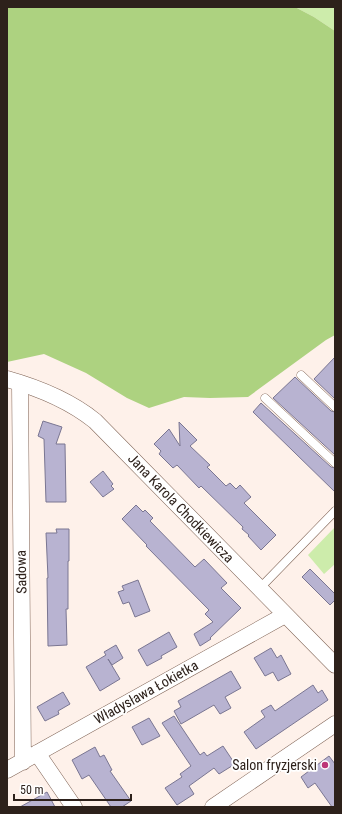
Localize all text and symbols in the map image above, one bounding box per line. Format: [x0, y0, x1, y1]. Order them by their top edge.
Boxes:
street label: Jana Karola Chodkiewicza [125, 450, 237, 566]
street label: Sadowa [13, 550, 29, 594]
street label: Władysława Łokietka [91, 657, 201, 727]
place label: Salon fryzjerski [232, 757, 317, 773]
marker: Salon fryzjerski [320, 760, 330, 770]
scale bar [14, 776, 131, 802]
text: 50 m [20, 783, 44, 797]

